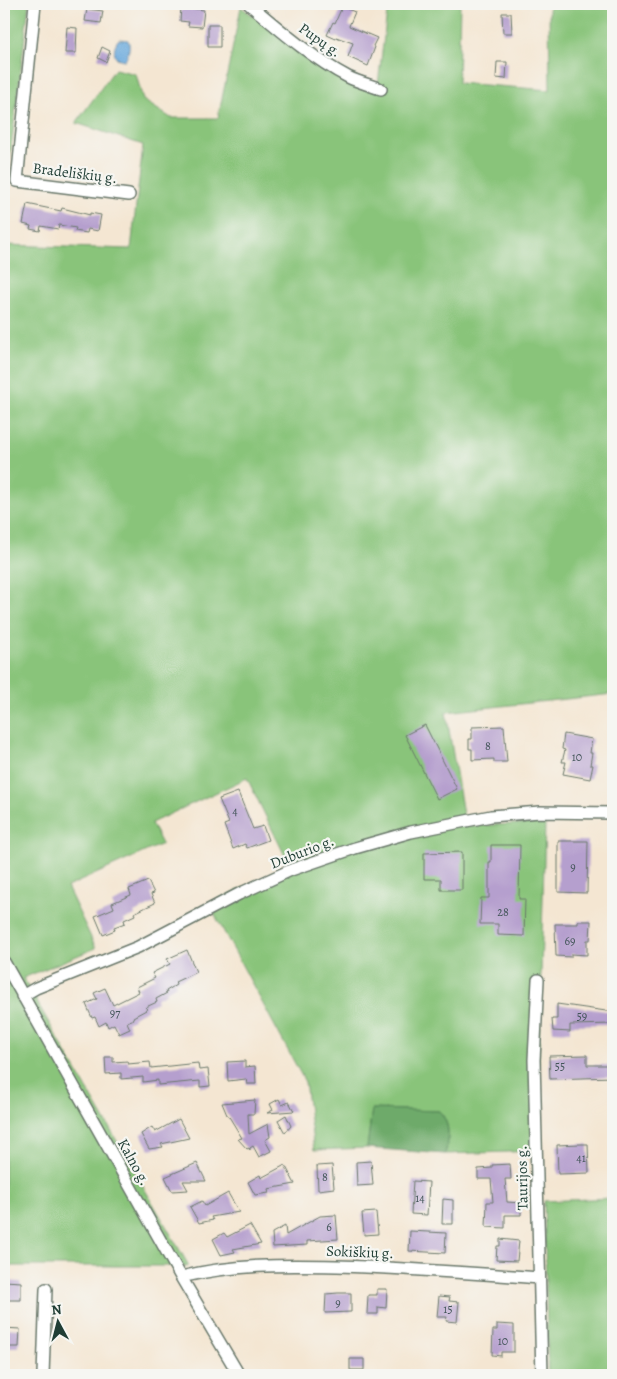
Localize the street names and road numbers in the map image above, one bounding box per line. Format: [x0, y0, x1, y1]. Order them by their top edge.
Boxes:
street label: Pupų g. [295, 18, 345, 62]
street label: Bradeliškių g. [32, 158, 118, 188]
street label: Duburio g. [267, 831, 337, 873]
street label: Kalno g. [113, 1135, 155, 1189]
street label: Taurijos g. [511, 1145, 533, 1211]
street label: Sokiškių g. [326, 1241, 394, 1263]

